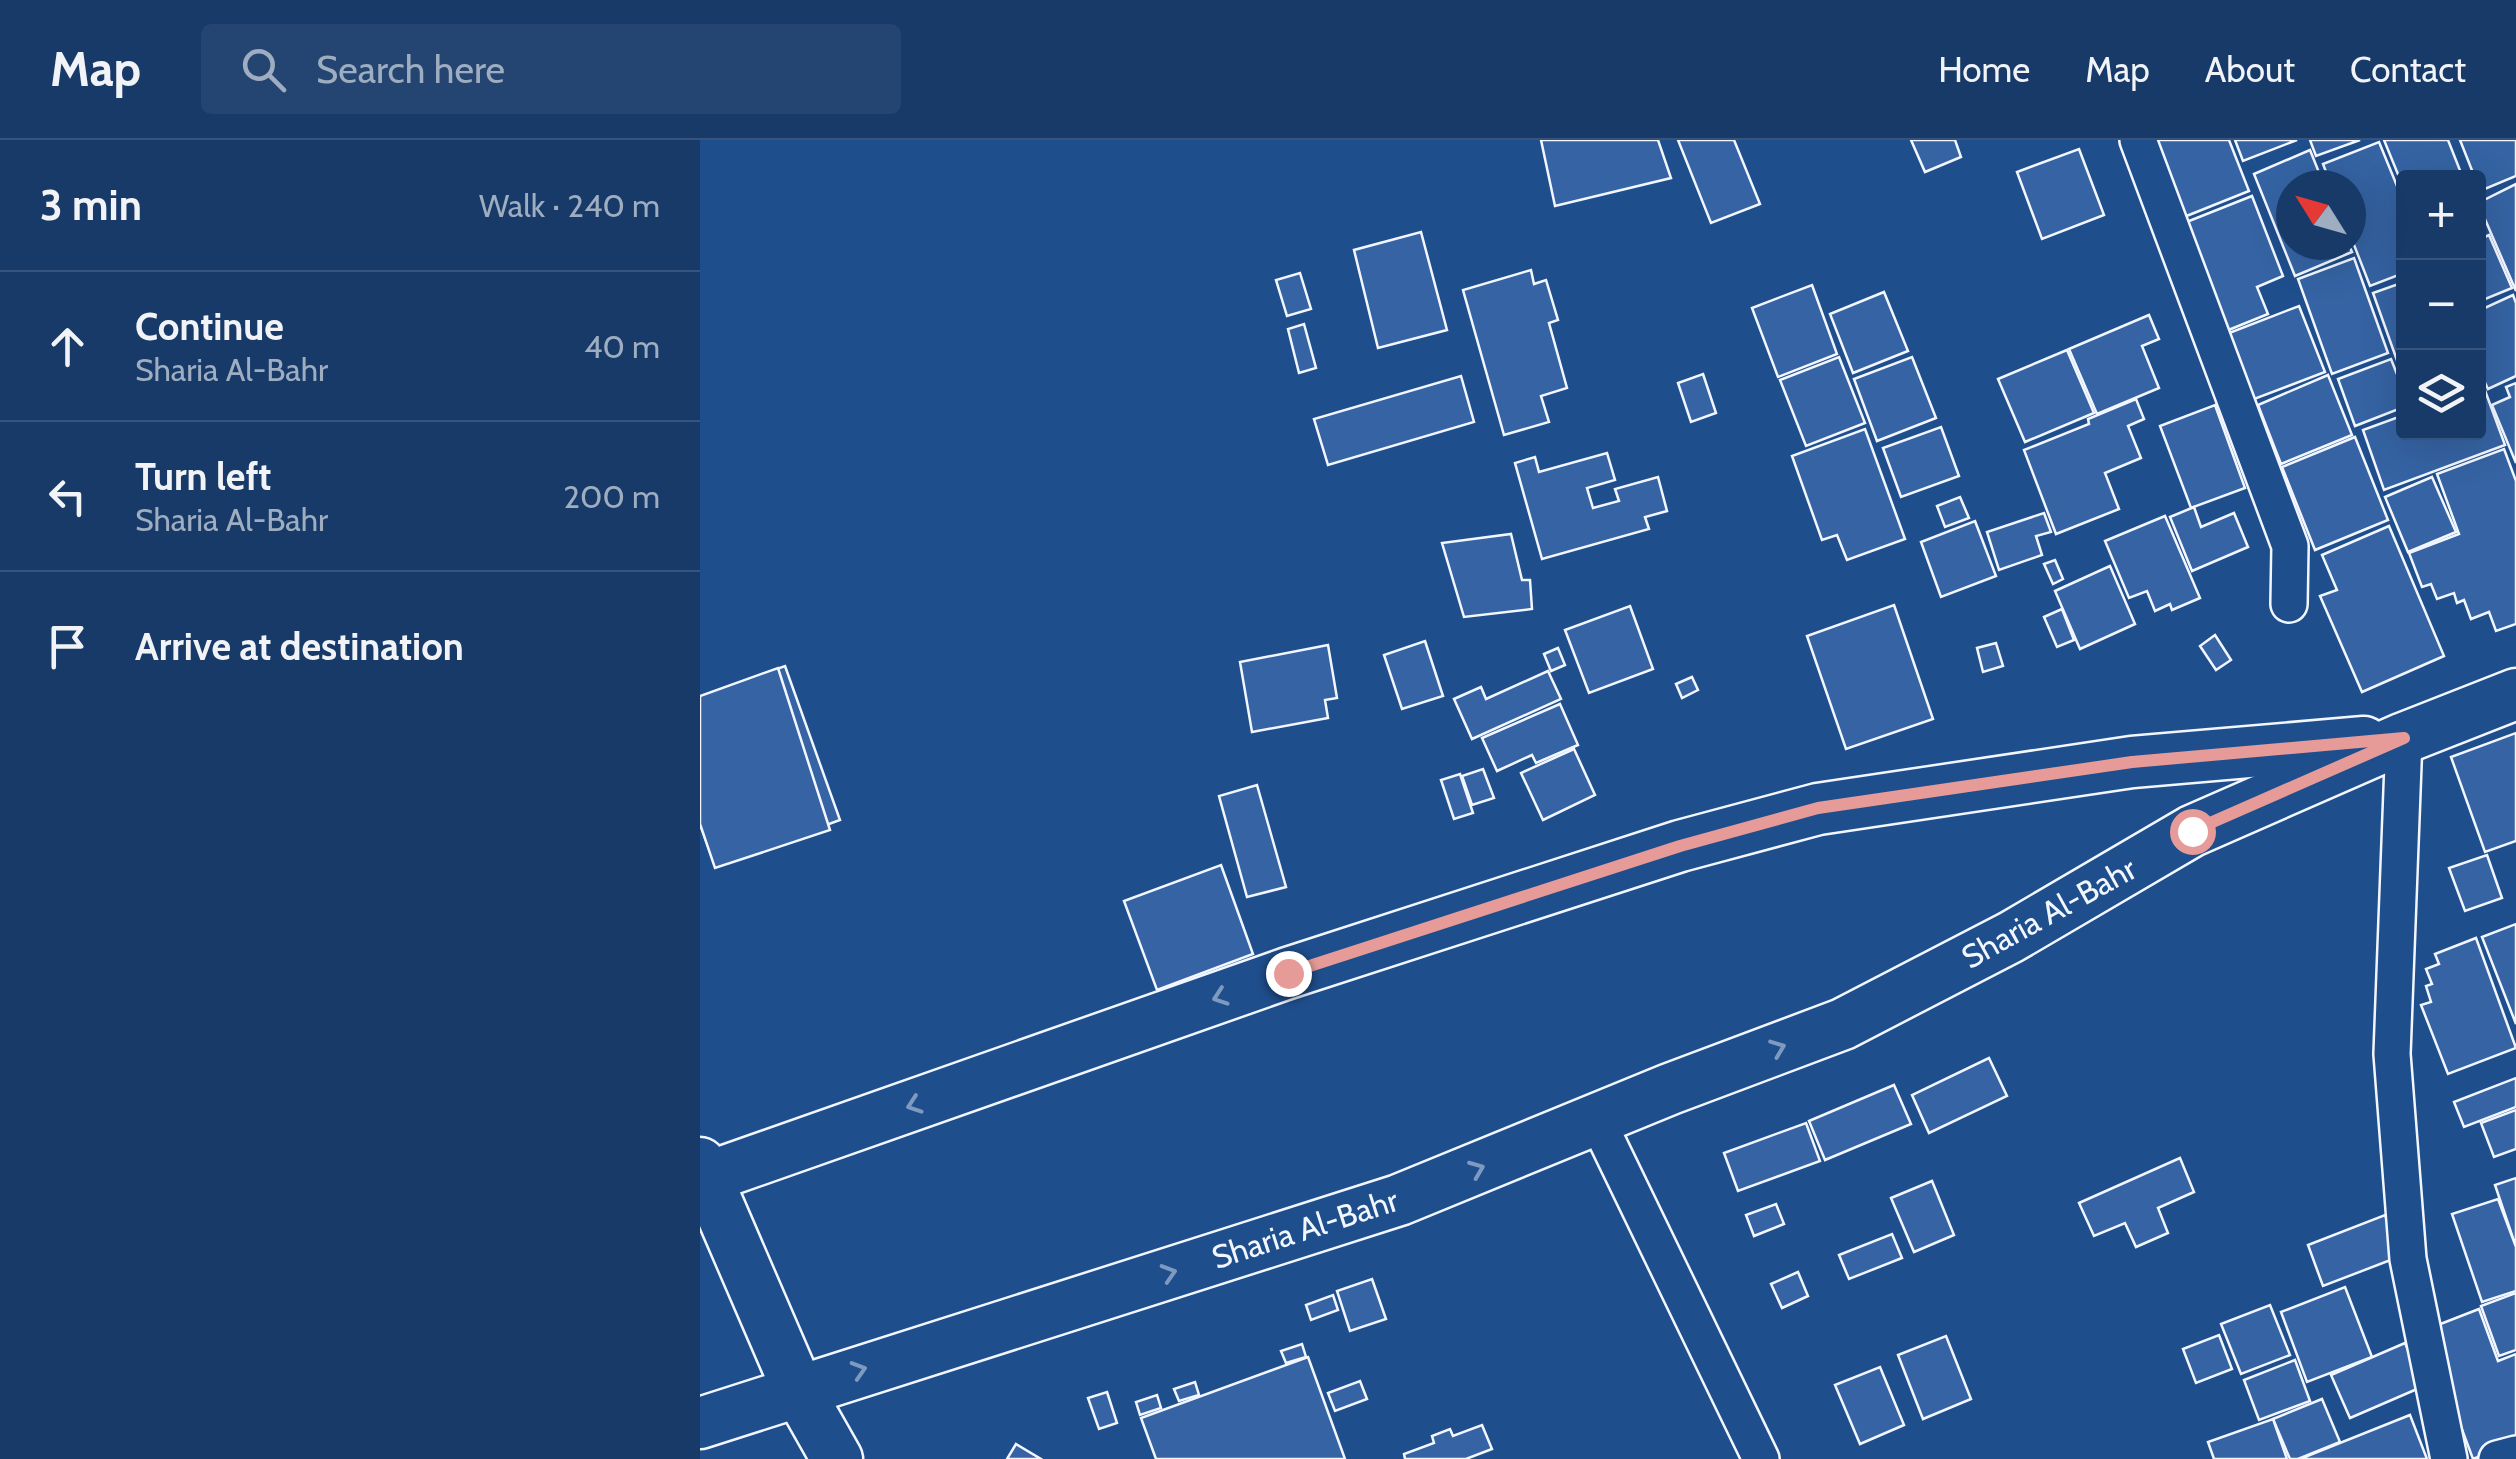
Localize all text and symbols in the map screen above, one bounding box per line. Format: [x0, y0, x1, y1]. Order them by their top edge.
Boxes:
search box [201, 24, 901, 114]
text: Map [50, 40, 141, 98]
icon: search [236, 42, 291, 97]
text: Search here [316, 46, 505, 93]
text: Home [1938, 48, 2030, 91]
text: Map [2085, 48, 2150, 91]
text: About [2205, 48, 2295, 91]
text: Contact [2350, 48, 2466, 91]
north arrow [2276, 170, 2366, 260]
map controls [2396, 170, 2486, 440]
button: + [2396, 170, 2486, 260]
text: 3 min [40, 179, 142, 231]
text: Walk · 240 m [479, 186, 660, 225]
button: − [2396, 260, 2486, 350]
text: Continue [135, 303, 284, 350]
icon: ahead [40, 319, 95, 374]
text: 40 m [584, 327, 660, 366]
text: Sharia Al-Bahr [135, 350, 328, 389]
button: layers [2396, 350, 2486, 440]
text: Turn left [135, 453, 271, 500]
icon: left [40, 469, 95, 524]
text: 200 m [563, 477, 660, 516]
text: Sharia Al-Bahr [135, 500, 328, 539]
icon: arrive [40, 619, 95, 674]
text: Arrive at destination [135, 623, 464, 670]
route start [2170, 809, 2216, 855]
street label: Sharia Al-Bahr [1955, 848, 2143, 976]
route end [1266, 951, 1312, 997]
one-way arrow [1213, 985, 1230, 1006]
one-way arrow [1769, 1039, 1786, 1060]
one-way arrow [906, 1093, 923, 1114]
one-way arrow [1467, 1160, 1484, 1180]
street label: Sharia Al-Bahr [1207, 1180, 1404, 1277]
one-way arrow [1160, 1264, 1177, 1285]
one-way arrow [850, 1362, 867, 1382]

